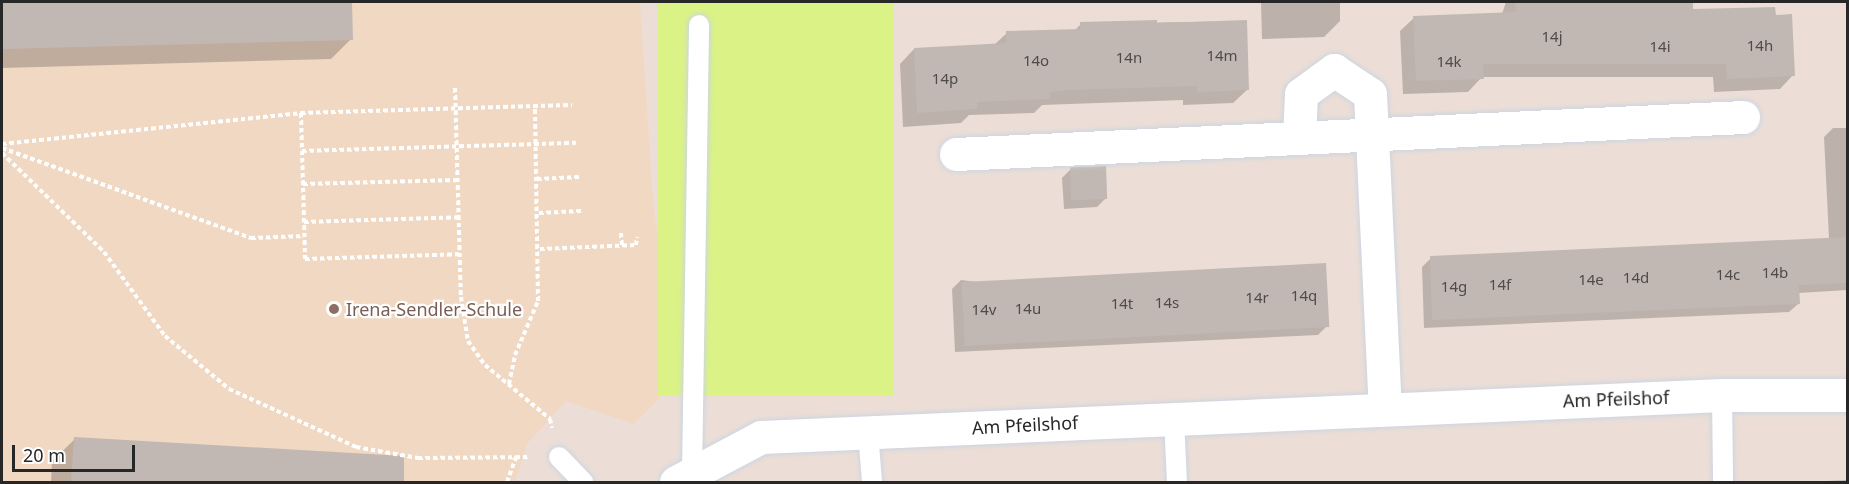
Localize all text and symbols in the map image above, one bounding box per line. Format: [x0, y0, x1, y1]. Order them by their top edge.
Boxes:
house number: 14j [1541, 28, 1563, 46]
house number: 14h [1747, 37, 1773, 55]
house number: 14i [1649, 38, 1671, 56]
house number: 14m [1206, 47, 1238, 65]
house number: 14n [1116, 49, 1142, 67]
house number: 14o [1023, 52, 1049, 70]
house number: 14k [1436, 53, 1462, 71]
house number: 14p [932, 70, 958, 88]
house number: 14b [1762, 264, 1788, 282]
house number: 14c [1716, 266, 1740, 284]
house number: 14d [1623, 269, 1649, 287]
house number: 14e [1578, 271, 1604, 289]
house number: 14f [1489, 276, 1511, 294]
house number: 14g [1441, 278, 1467, 296]
house number: 14q [1291, 287, 1317, 305]
house number: 14r [1245, 289, 1269, 307]
house number: 14s [1155, 294, 1179, 312]
house number: 14t [1111, 295, 1133, 313]
place label: Irena-Sendler-Schule [346, 298, 522, 320]
house number: 14u [1015, 300, 1041, 318]
house number: 14v [972, 301, 996, 319]
marker: Irena-Sendler-Schule [327, 302, 341, 316]
street label: Am Pfeilshof [1562, 386, 1670, 412]
street label: Am Pfeilshof [971, 411, 1079, 439]
scale bar [15, 433, 138, 471]
text: 20 m [23, 443, 65, 467]

